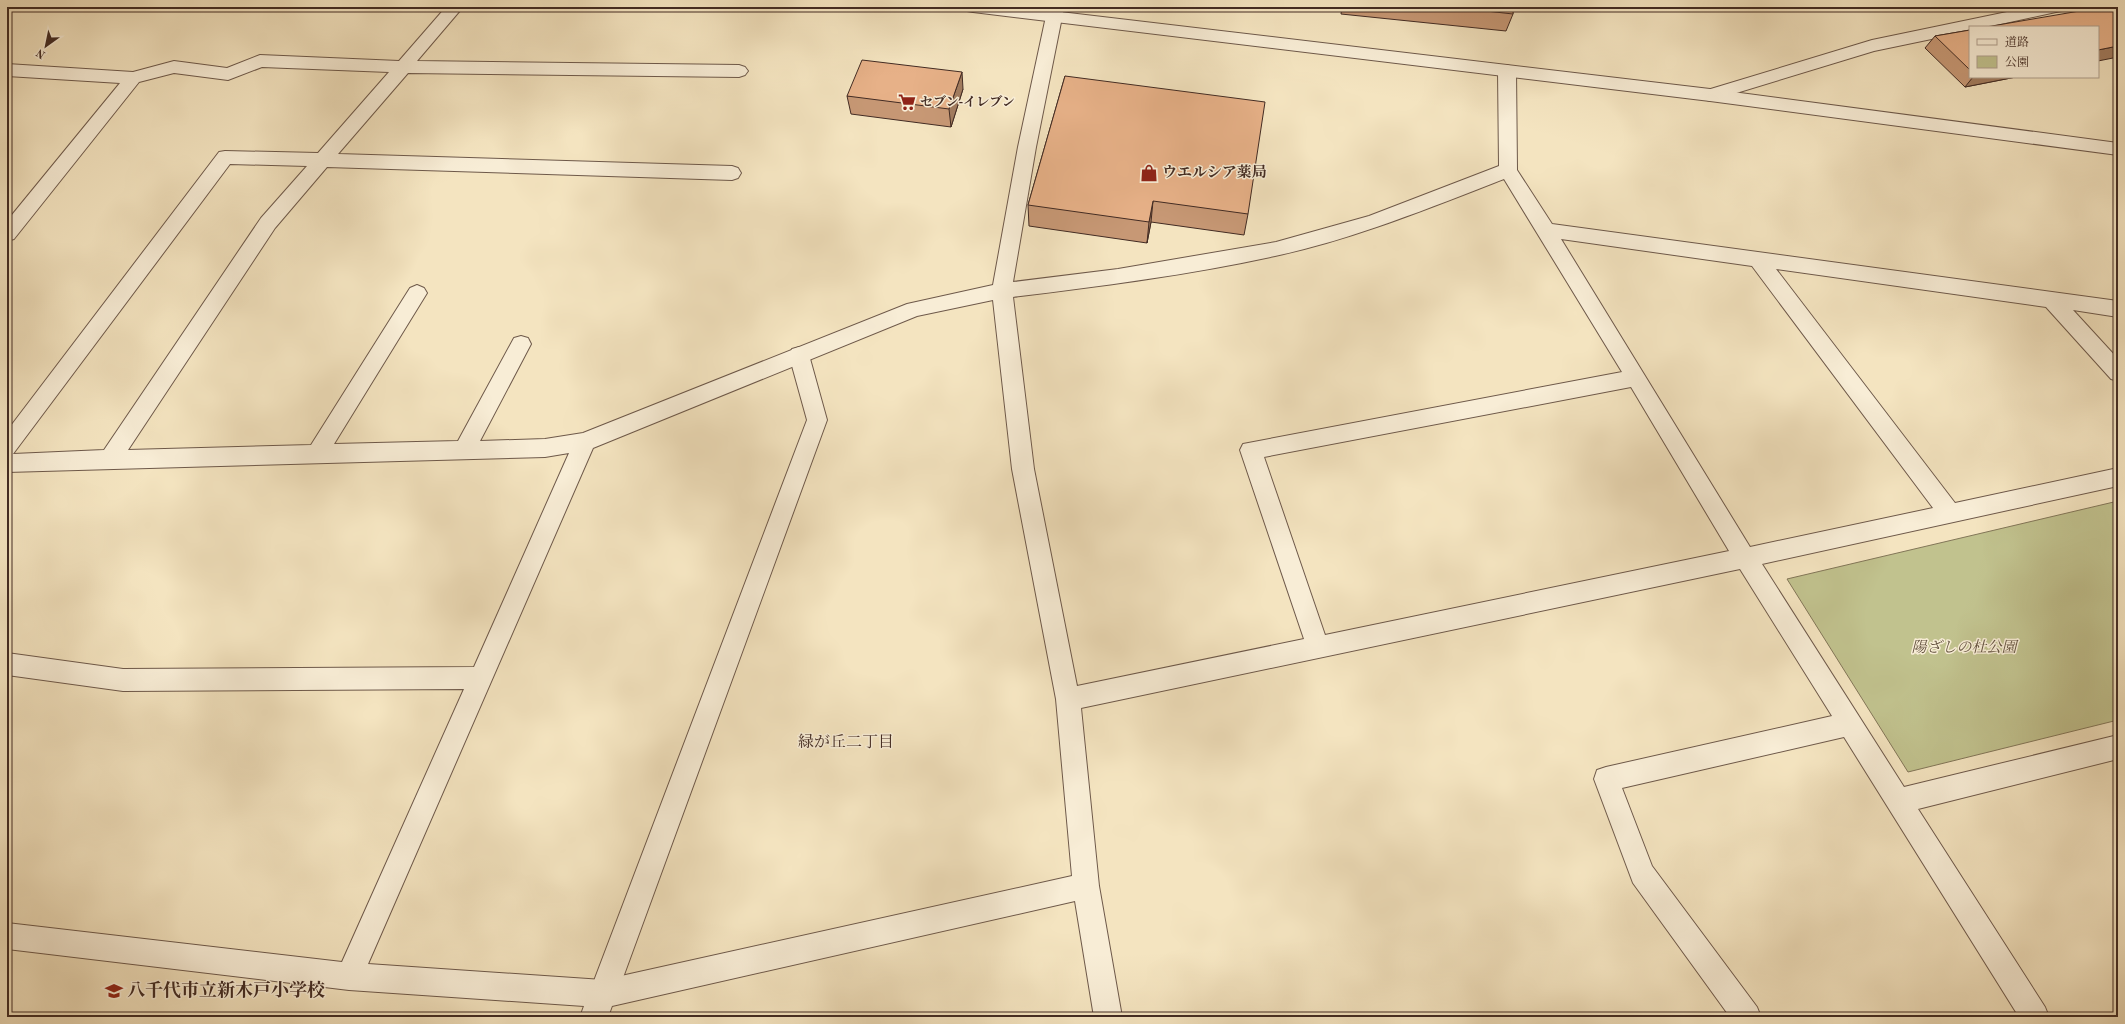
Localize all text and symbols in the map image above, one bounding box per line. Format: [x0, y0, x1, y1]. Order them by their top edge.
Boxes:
north arrow [26, 26, 66, 66]
legend [1969, 26, 2099, 78]
text: 道路 [2005, 35, 2029, 49]
text: N [34, 46, 48, 60]
text: 公園 [2005, 56, 2029, 69]
supermarket icon: セブン-イレブン [897, 92, 917, 112]
place label: セブン-イレブン [920, 95, 1015, 109]
shop icon: ウエルシア薬局 [1139, 163, 1159, 183]
place label: ウエルシア薬局 [1162, 164, 1267, 181]
park label: 陽ざしの杜公園 [1911, 639, 2019, 656]
district label: 緑が丘二丁目 [798, 733, 894, 751]
place label: 八千代市立新木戸小学校 [127, 980, 325, 1000]
school or university icon: 八千代市立新木戸小学校 [104, 981, 124, 1001]

